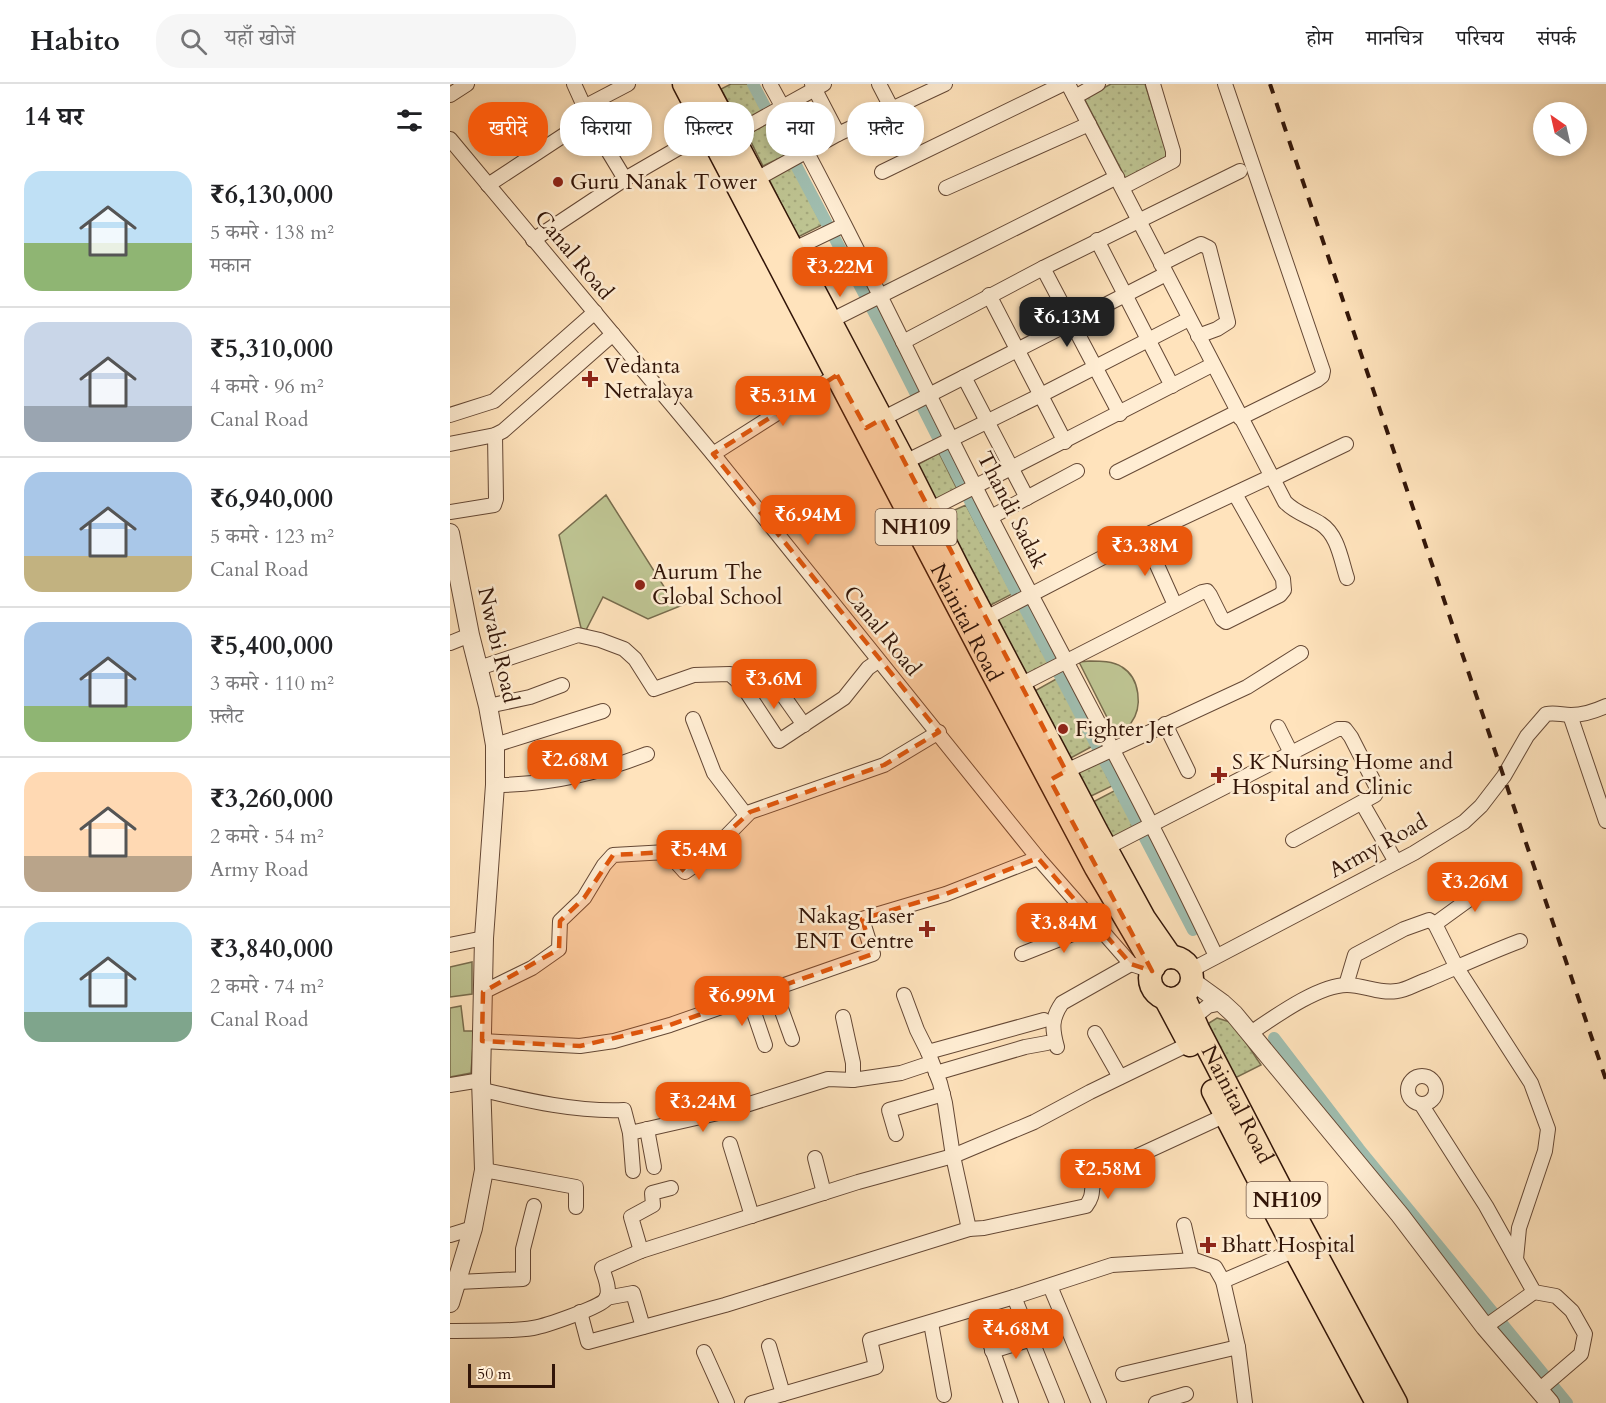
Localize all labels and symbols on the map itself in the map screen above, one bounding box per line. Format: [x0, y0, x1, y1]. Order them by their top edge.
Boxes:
north arrow [1533, 102, 1587, 156]
place label: Guru Nanak Tower [570, 167, 758, 197]
marker: Guru Nanak Tower [551, 175, 565, 189]
street label: Canal Road [528, 204, 620, 306]
pin: ₹3.22M [791, 247, 889, 298]
pin: ₹6.13M [1018, 297, 1116, 348]
place label: Vedanta Netralaya [604, 351, 694, 406]
marker: Vedanta Netralaya [581, 370, 599, 388]
pin: ₹5.31M [734, 376, 832, 427]
street label: Thandi Sadak [970, 446, 1054, 574]
pin: ₹6.94M [759, 495, 857, 546]
road number: NH109 [876, 509, 956, 545]
pin: ₹3.38M [1096, 526, 1194, 577]
place label: Aurum The Global School [652, 557, 783, 612]
street label: Nainital Road [923, 558, 1010, 687]
marker: Aurum The Global School [633, 578, 647, 592]
street label: Canal Road [836, 580, 928, 683]
street label: Nwabi Road [470, 584, 526, 706]
pin: ₹3.6M [732, 659, 816, 710]
place label: Fighter Jet [1075, 714, 1173, 744]
marker: Fighter Jet [1056, 722, 1070, 736]
pin: ₹2.68M [526, 740, 624, 791]
place label: S K Nursing Home and Hospital and Clinic [1232, 747, 1453, 802]
marker: S K Nursing Home and Hospital and Clinic [1210, 766, 1228, 784]
street label: Army Road [1323, 807, 1433, 885]
pin: ₹5.4M [657, 830, 741, 881]
pin: ₹3.26M [1426, 862, 1524, 913]
place label: Nakag Laser ENT Centre [795, 901, 915, 956]
pin: ₹3.84M [1015, 903, 1113, 954]
marker: Nakag Laser ENT Centre [918, 920, 936, 938]
pin: ₹6.99M [693, 976, 791, 1027]
street label: Nainital Road [1194, 1040, 1280, 1169]
pin: ₹3.24M [654, 1082, 752, 1133]
pin: ₹2.58M [1059, 1149, 1157, 1200]
road number: NH109 [1246, 1182, 1328, 1218]
place label: Bhatt Hospital [1221, 1230, 1355, 1260]
marker: Bhatt Hospital [1199, 1236, 1217, 1254]
pin: ₹4.68M [967, 1309, 1065, 1360]
scale bar [468, 1361, 555, 1388]

